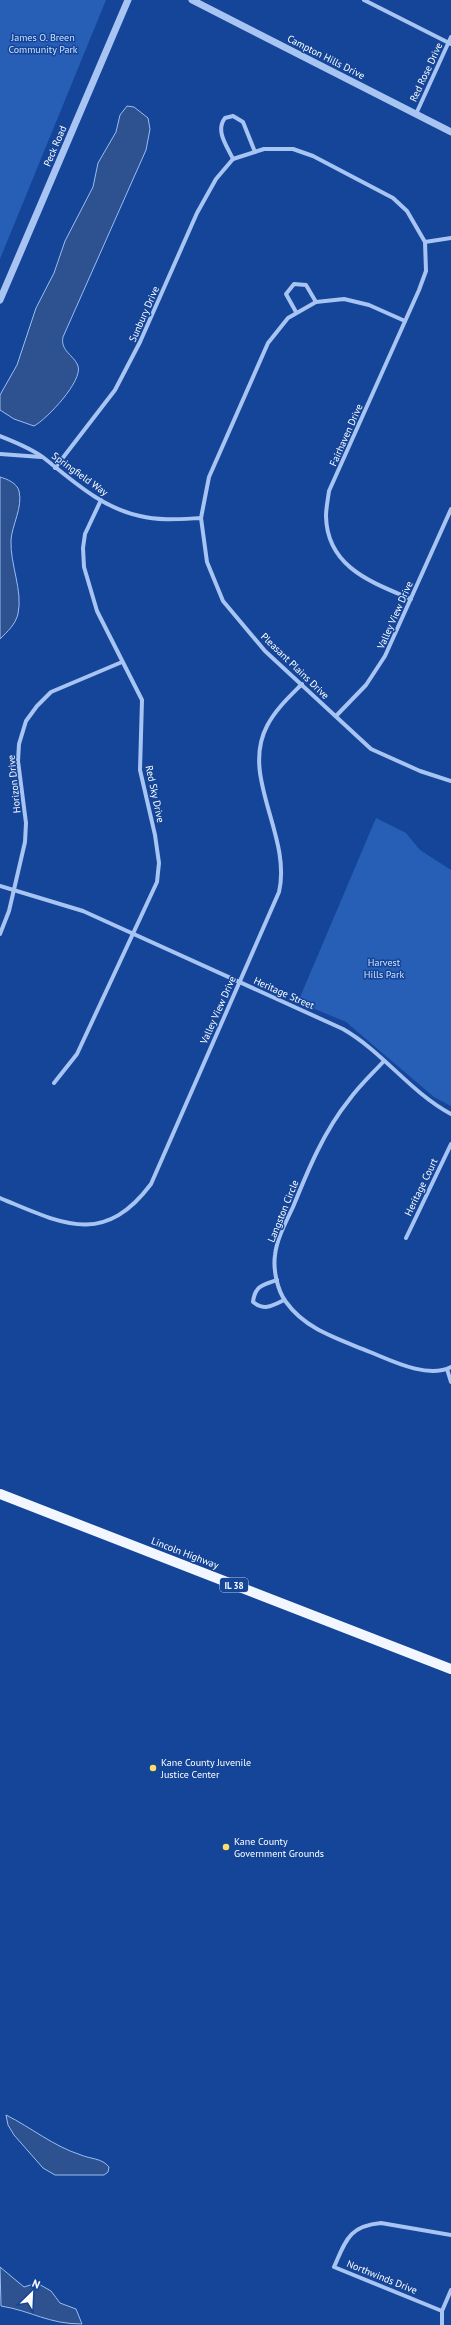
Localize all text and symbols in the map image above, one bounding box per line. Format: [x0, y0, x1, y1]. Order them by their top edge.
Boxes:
park label: James O. Breen Community Park [8, 31, 78, 56]
street label: Campton Hills Drive [285, 32, 367, 82]
street label: Red Rose Drive [407, 40, 445, 104]
street label: Peck Road [41, 124, 69, 168]
street label: Sunbury Drive [126, 284, 162, 344]
street label: Fairhaven Drive [326, 402, 366, 468]
street label: Springfield Way [49, 449, 111, 499]
street label: Valley View Drive [374, 579, 416, 652]
street label: Pleasant Plains Drive [258, 630, 332, 702]
street label: Horizon Drive [4, 754, 24, 814]
street label: Red Sky Drive [143, 764, 167, 824]
park label: Harvest Hills Park [364, 956, 404, 981]
street label: Valley View Drive [197, 974, 239, 1047]
street label: Heritage Street [252, 974, 317, 1012]
street label: Heritage Court [401, 1155, 441, 1218]
street label: Langston Circle [265, 1178, 301, 1244]
street label: Lincoln Highway [149, 1534, 221, 1572]
road number: IL 38 [220, 1578, 248, 1592]
place label: Kane County Juvenile Justice Center [160, 1756, 251, 1781]
marker: Kane County Juvenile Justice Center [148, 1763, 158, 1773]
place label: Kane County Government Grounds [234, 1835, 324, 1860]
marker: Kane County Government Grounds [221, 1842, 231, 1852]
street label: Northwinds Drive [345, 2257, 419, 2297]
north arrow [12, 2273, 52, 2313]
text: N [30, 2276, 42, 2292]

